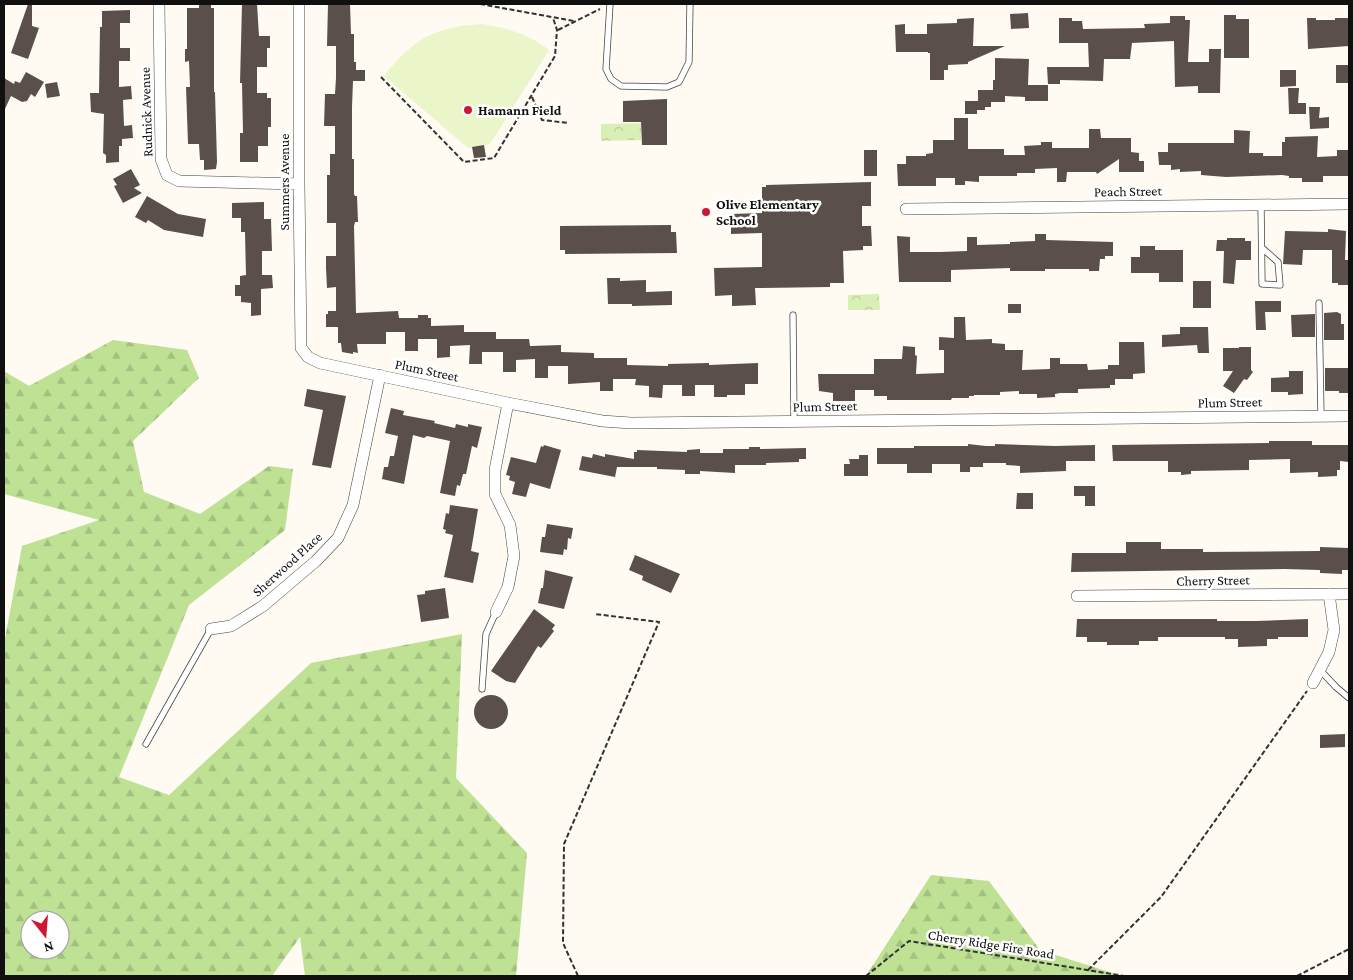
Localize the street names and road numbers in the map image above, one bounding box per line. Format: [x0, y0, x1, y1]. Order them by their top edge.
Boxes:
street label: Rudnick Avenue [136, 67, 156, 157]
street label: Summers Avenue [276, 134, 292, 230]
street label: Peach Street [1094, 182, 1163, 200]
street label: Plum Street [394, 355, 461, 385]
street label: Plum Street [1197, 393, 1263, 411]
street label: Plum Street [792, 397, 858, 415]
street label: Sherwood Place [249, 528, 325, 600]
street label: Cherry Street [1176, 571, 1250, 589]
street label: Cherry Ridge Fire Road [927, 926, 1056, 962]

